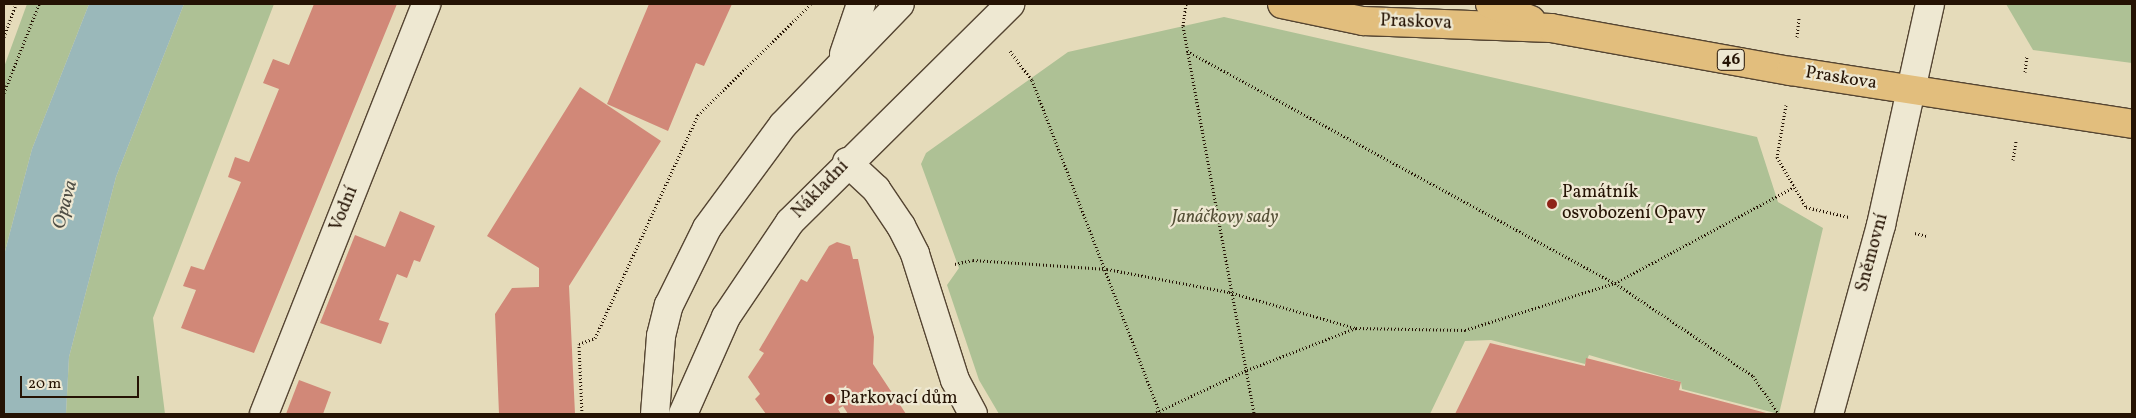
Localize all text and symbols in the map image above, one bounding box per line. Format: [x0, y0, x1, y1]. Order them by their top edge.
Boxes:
street label: Praskova [1380, 11, 1452, 35]
road number: 46 [1716, 46, 1746, 74]
street label: Praskova [1804, 63, 1878, 95]
street label: Nákladní [788, 156, 854, 224]
water label: Opava [49, 178, 83, 232]
street label: Vodní [326, 183, 364, 235]
place label: Památník osvobození Opavy [1562, 183, 1706, 225]
marker: Památník osvobození Opavy [1546, 198, 1558, 210]
park label: Janáčkovy sady [1172, 207, 1278, 229]
street label: Sněmovní [1852, 211, 1894, 295]
scale bar [22, 366, 141, 398]
text: 20 m [28, 374, 61, 395]
place label: Parkovací dům [840, 388, 958, 410]
marker: Parkovací dům [824, 393, 836, 405]

